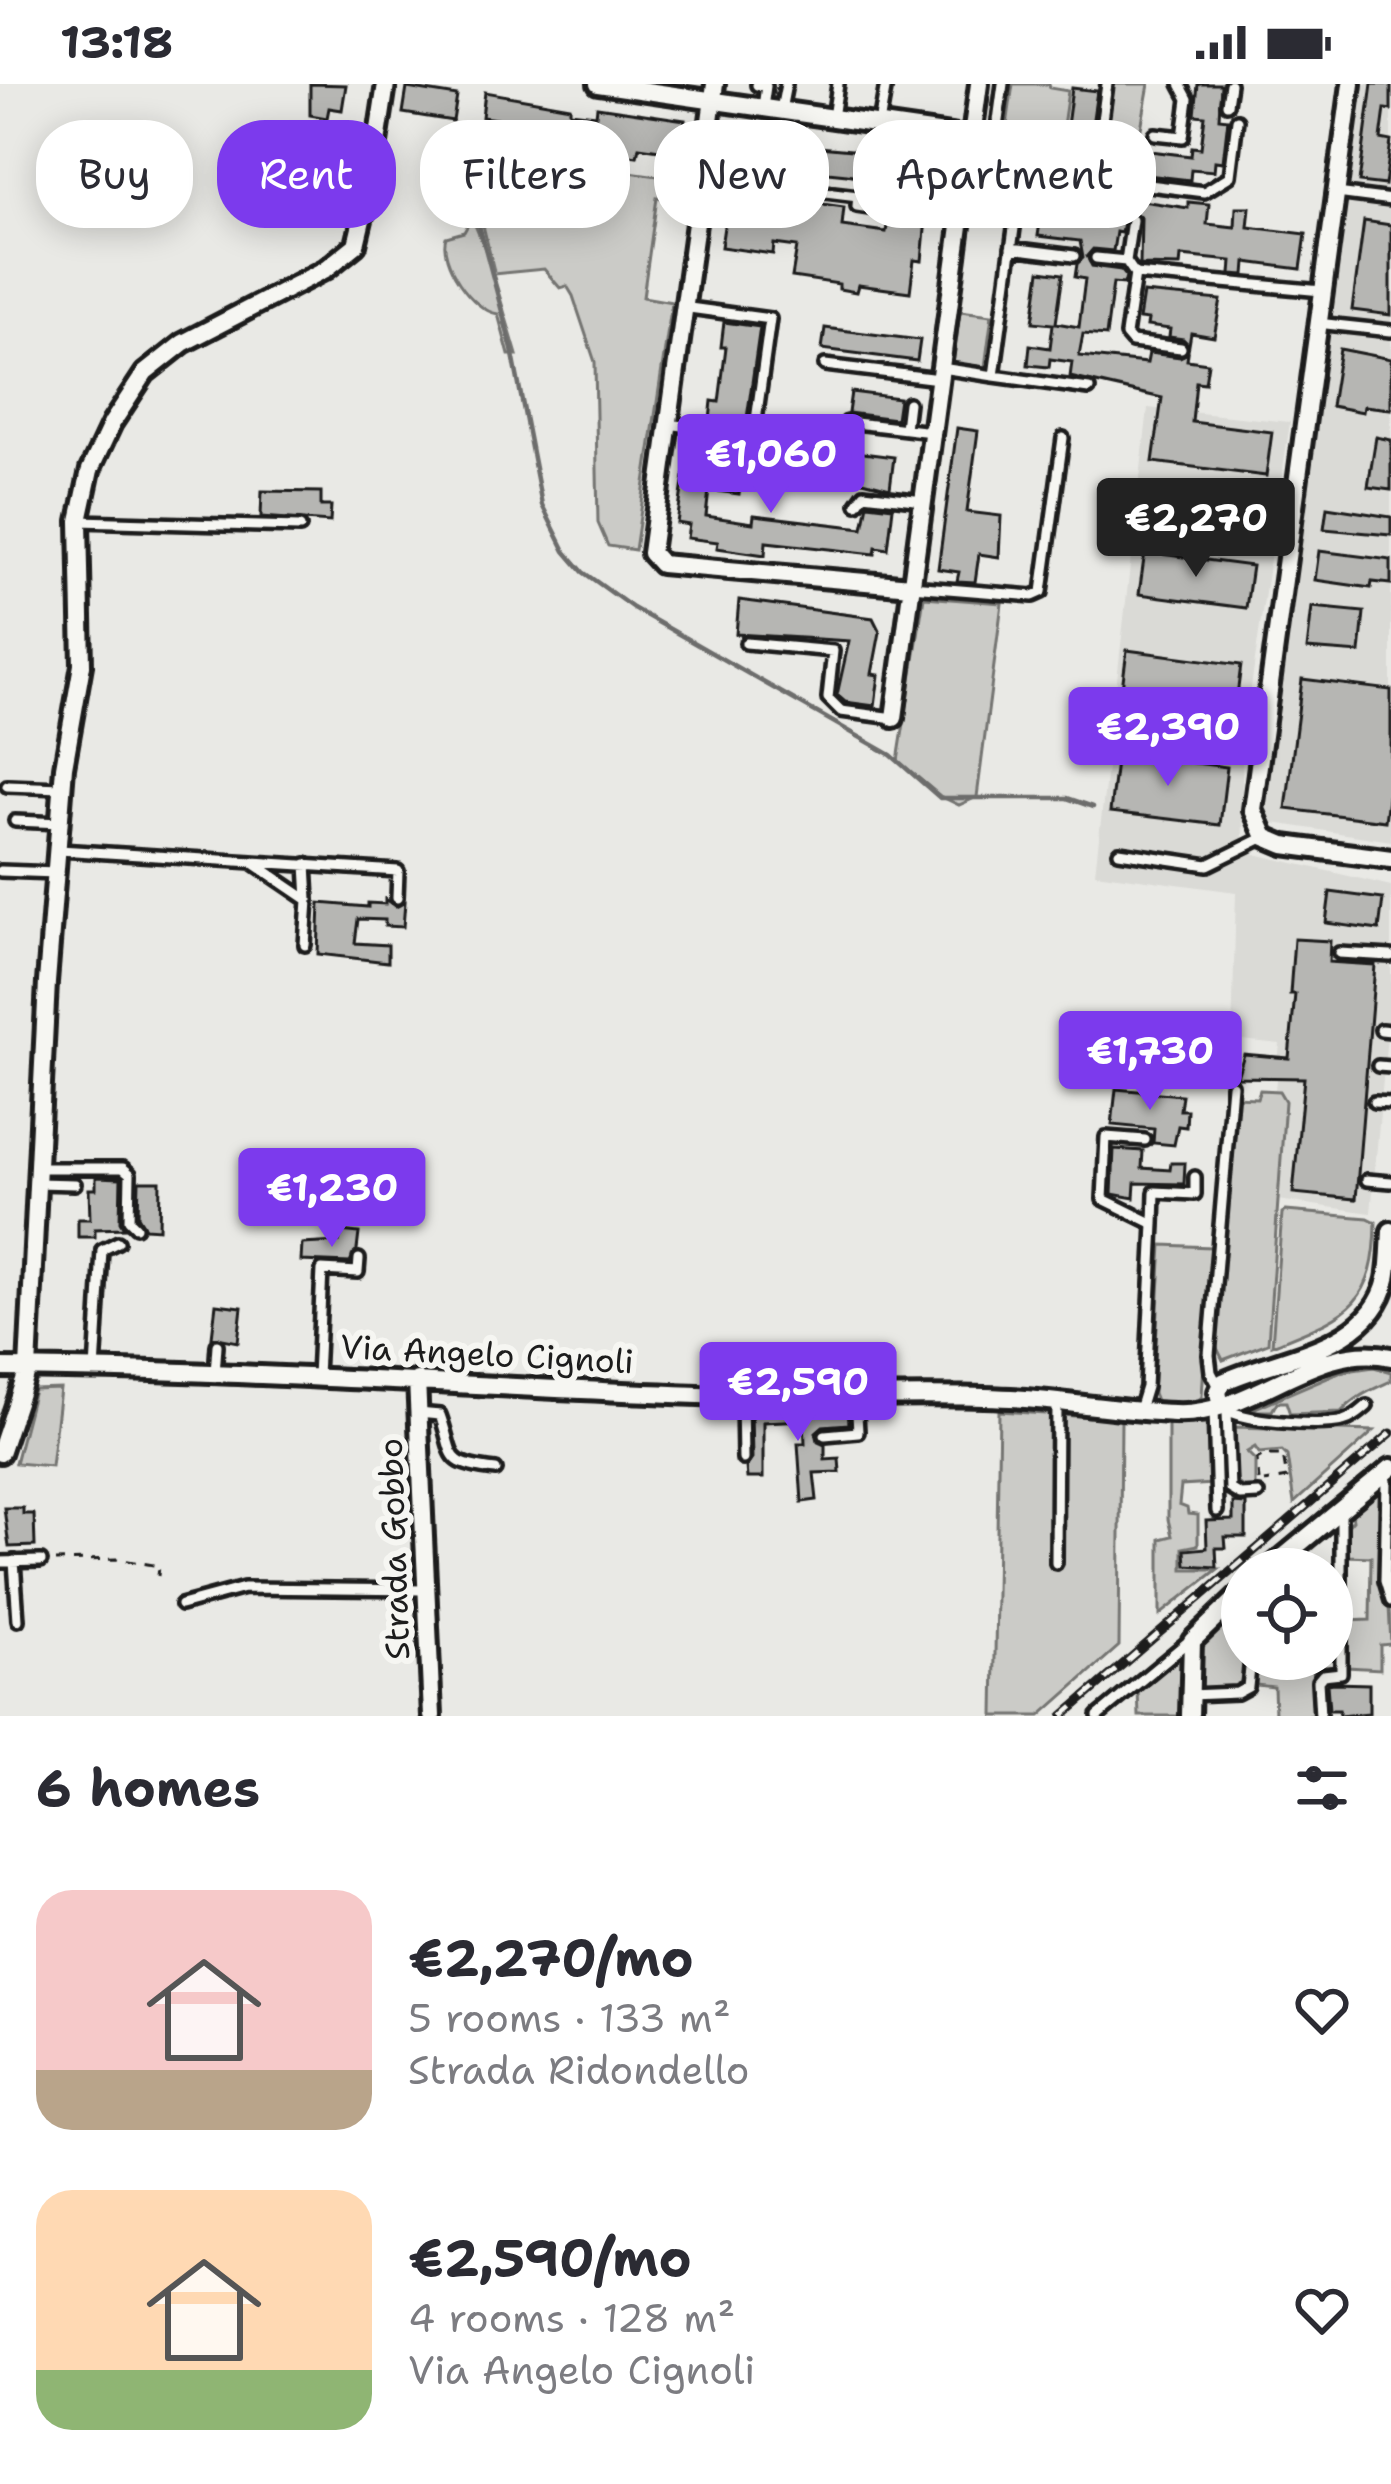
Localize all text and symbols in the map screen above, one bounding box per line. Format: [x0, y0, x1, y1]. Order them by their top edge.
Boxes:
text: 13:18 [60, 12, 174, 72]
chip: Buy [36, 120, 193, 228]
chip: Rent [217, 120, 396, 228]
chip: Filters [420, 120, 630, 228]
chip: New [654, 120, 829, 228]
chip: Apartment [853, 120, 1156, 228]
pin: €1,060 [673, 414, 869, 516]
text: €1,060 [705, 427, 837, 479]
pin: €2,270 [1098, 478, 1294, 580]
text: €2,270 [1124, 491, 1268, 543]
pin: €2,390 [1070, 687, 1266, 789]
text: €2,390 [1096, 700, 1240, 752]
pin: €1,730 [1052, 1011, 1248, 1113]
text: €1,730 [1086, 1024, 1214, 1076]
pin: €1,230 [234, 1148, 430, 1250]
text: €1,230 [265, 1161, 399, 1213]
street label: Via Angelo Cignoli [339, 1324, 635, 1384]
pin: €2,590 [700, 1342, 896, 1444]
text: €2,590 [727, 1355, 869, 1407]
street label: Strada Gobbo [368, 1437, 420, 1661]
map controls [1221, 1548, 1353, 1680]
button: locate [1221, 1548, 1353, 1680]
text: 6 homes [36, 1754, 260, 1822]
icon: filters [1289, 1755, 1355, 1821]
text: €2,270/mo [408, 1924, 694, 1992]
icon: home [132, 1938, 276, 2082]
icon: heart [1289, 1977, 1355, 2043]
text: 5 rooms · 133 m² [408, 1992, 731, 2044]
text: Strada Ridondello [408, 2044, 749, 2096]
text: €2,590/mo [408, 2224, 692, 2292]
icon: home [132, 2238, 276, 2382]
icon: heart [1289, 2277, 1355, 2343]
text: 4 rooms · 128 m² [408, 2292, 735, 2344]
text: Via Angelo Cignoli [408, 2344, 755, 2396]

